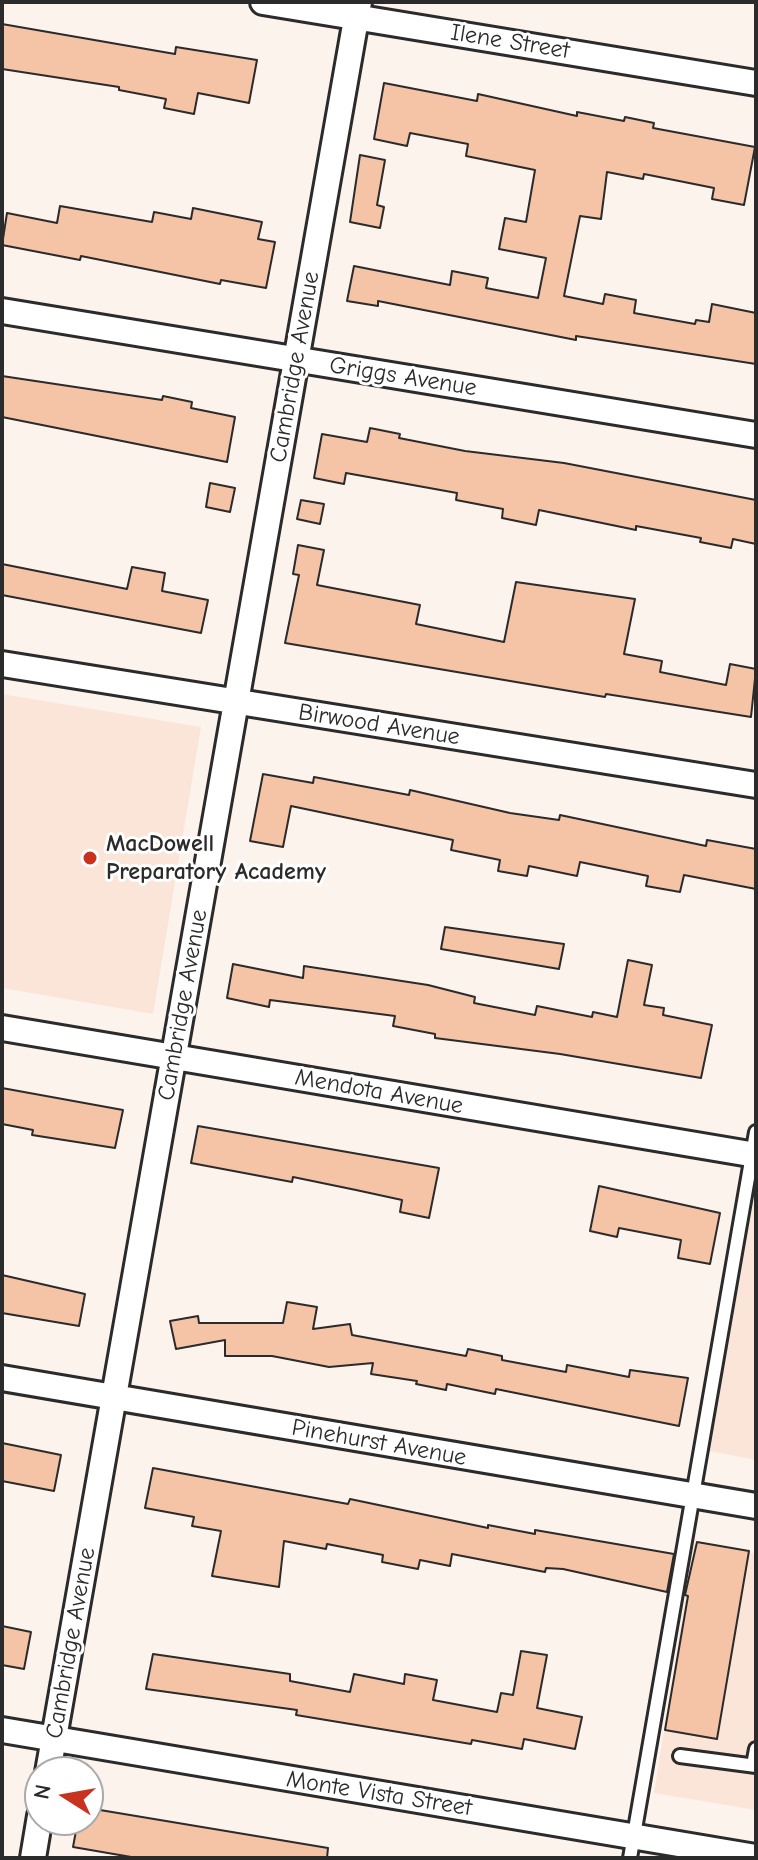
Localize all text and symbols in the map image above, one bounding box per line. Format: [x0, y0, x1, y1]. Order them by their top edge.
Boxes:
street label: Ilene Street [448, 18, 572, 66]
street label: Cambridge Avenue [264, 269, 326, 465]
street label: Griggs Avenue [327, 351, 479, 403]
street label: Birwood Avenue [296, 698, 462, 752]
place label: MacDowell Preparatory Academy [106, 830, 326, 886]
marker: MacDowell Preparatory Academy [81, 849, 99, 867]
street label: Cambridge Avenue [152, 907, 214, 1103]
street label: Mendota Avenue [293, 1063, 465, 1121]
street label: Pinehurst Avenue [289, 1413, 469, 1473]
street label: Cambridge Avenue [40, 1545, 102, 1741]
north arrow [24, 1756, 104, 1836]
street label: Monte Vista Street [284, 1765, 474, 1823]
text: N [28, 1782, 57, 1801]

